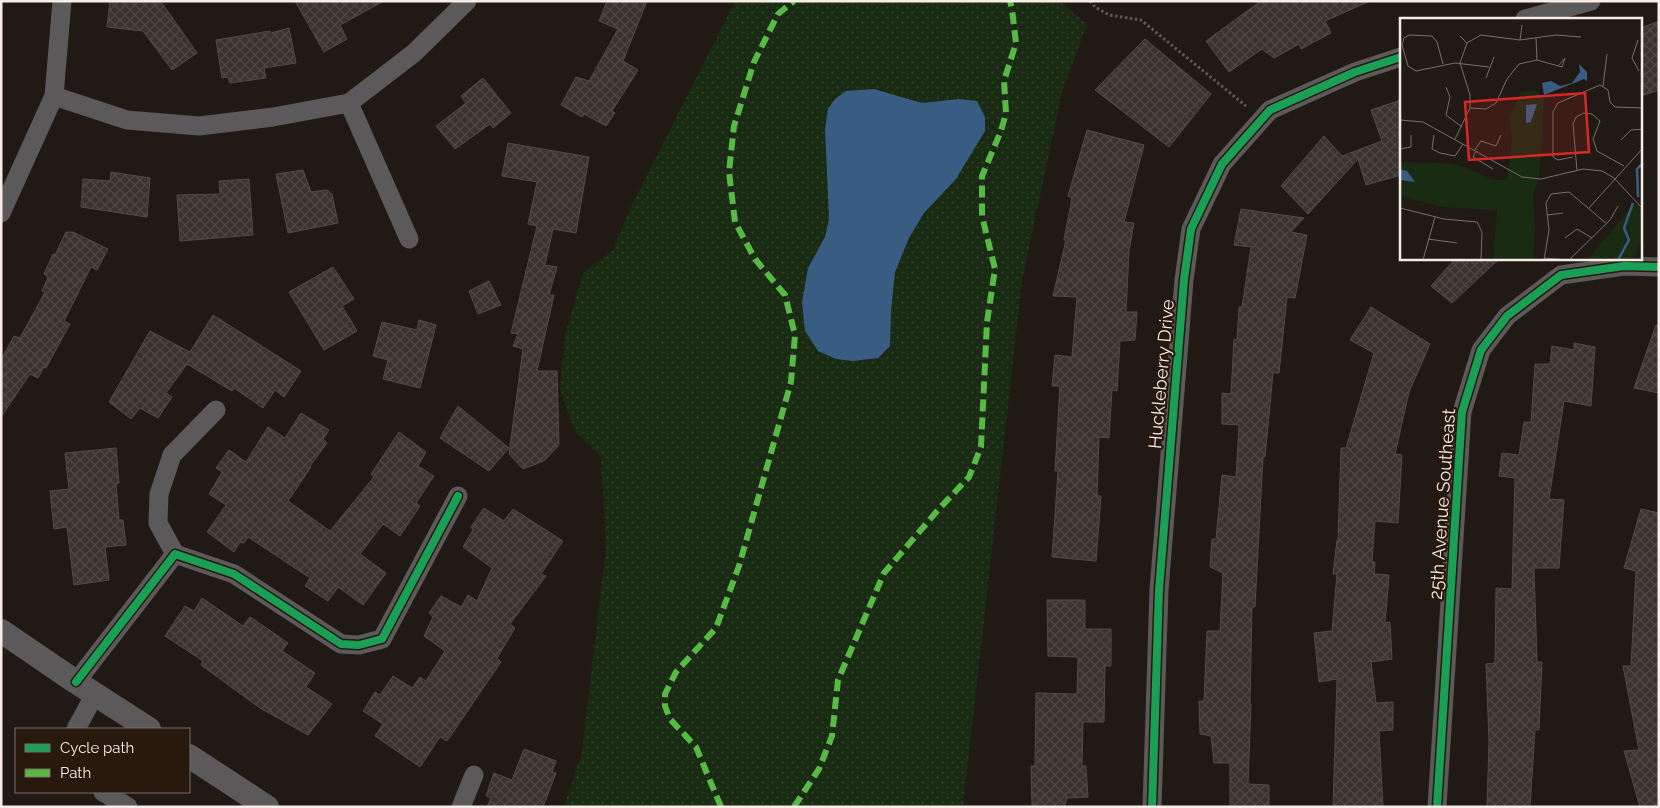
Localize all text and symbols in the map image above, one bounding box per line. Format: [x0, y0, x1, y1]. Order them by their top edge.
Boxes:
inset map [1400, 18, 1642, 260]
street label: Huckleberry Drive [1144, 298, 1178, 450]
street label: 25th Avenue Southeast [1425, 408, 1459, 600]
legend [15, 728, 190, 793]
text: Cycle path [60, 739, 134, 757]
text: Path [60, 764, 91, 782]

